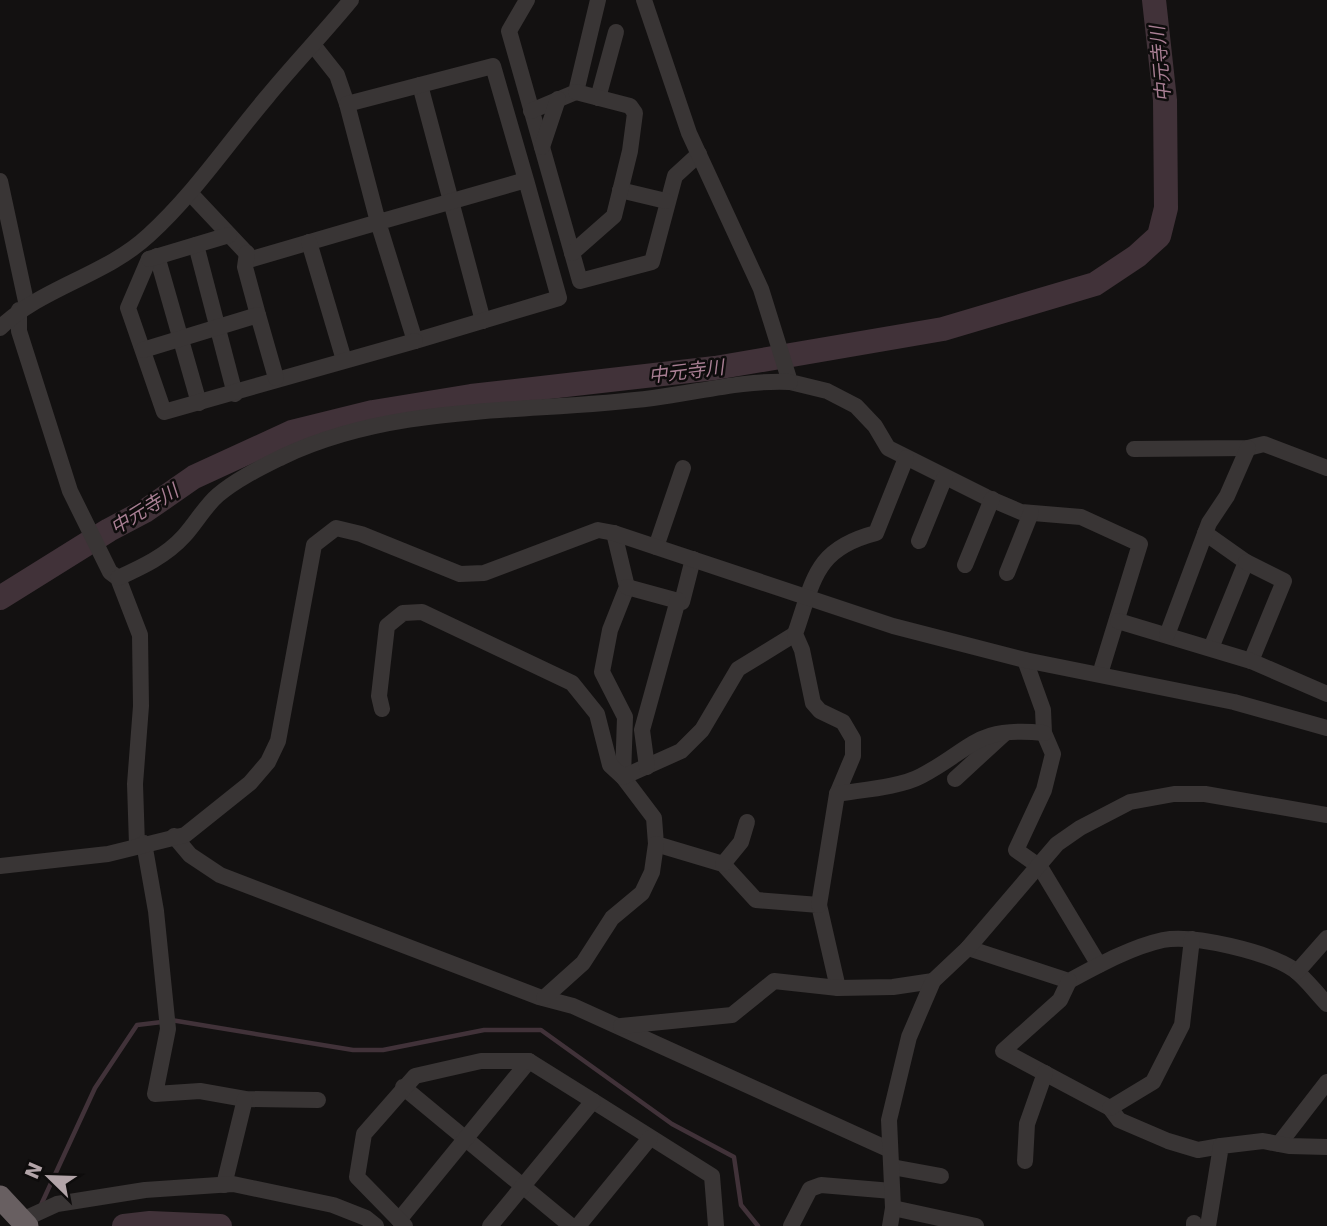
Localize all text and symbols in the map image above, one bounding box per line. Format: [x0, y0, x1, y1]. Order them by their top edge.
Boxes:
water label: 中元寺川 [1146, 23, 1174, 103]
water label: 中元寺川 [647, 355, 727, 387]
water label: 中元寺川 [106, 478, 184, 538]
north arrow [14, 1142, 84, 1212]
text: N [20, 1159, 47, 1182]

